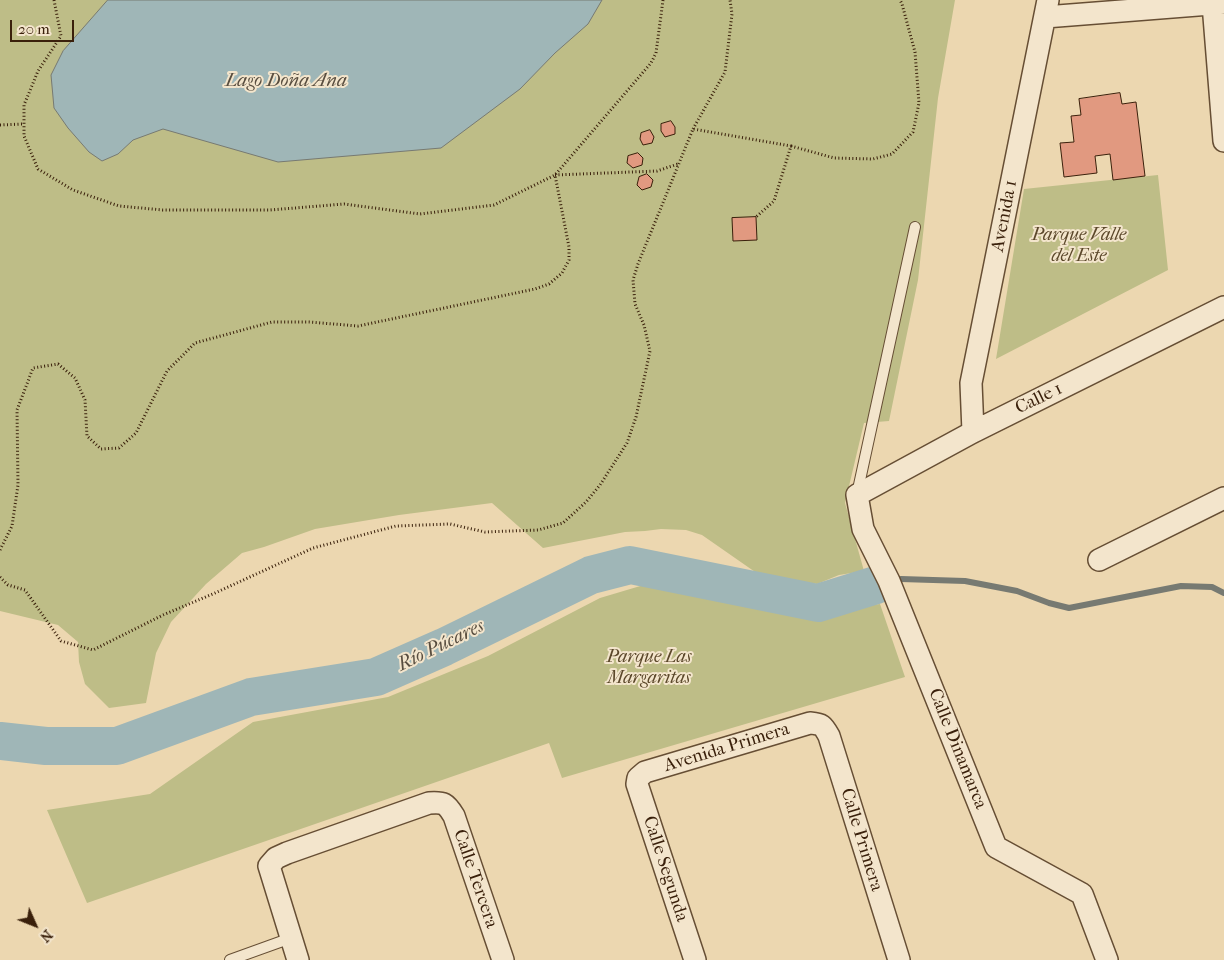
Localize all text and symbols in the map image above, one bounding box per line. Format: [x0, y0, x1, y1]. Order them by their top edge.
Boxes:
scale bar [12, 10, 76, 42]
text: 20 m [18, 20, 50, 38]
water label: Lago Doña Ana [225, 70, 347, 92]
street label: Avenida 1 [987, 178, 1023, 254]
park label: Parque Valle del Este [1032, 225, 1126, 268]
street label: Calle 1 [1012, 378, 1066, 420]
water label: Río Púcares [394, 615, 488, 677]
park label: Parque Las Margaritas [607, 647, 691, 690]
street label: Calle Dinamarca [923, 686, 991, 812]
street label: Avenida Primera [662, 719, 792, 777]
street label: Calle Primera [835, 786, 887, 894]
street label: Calle Segunda [638, 813, 692, 925]
street label: Calle Tercera [448, 827, 502, 931]
north arrow [10, 900, 60, 950]
text: N [36, 926, 56, 945]

